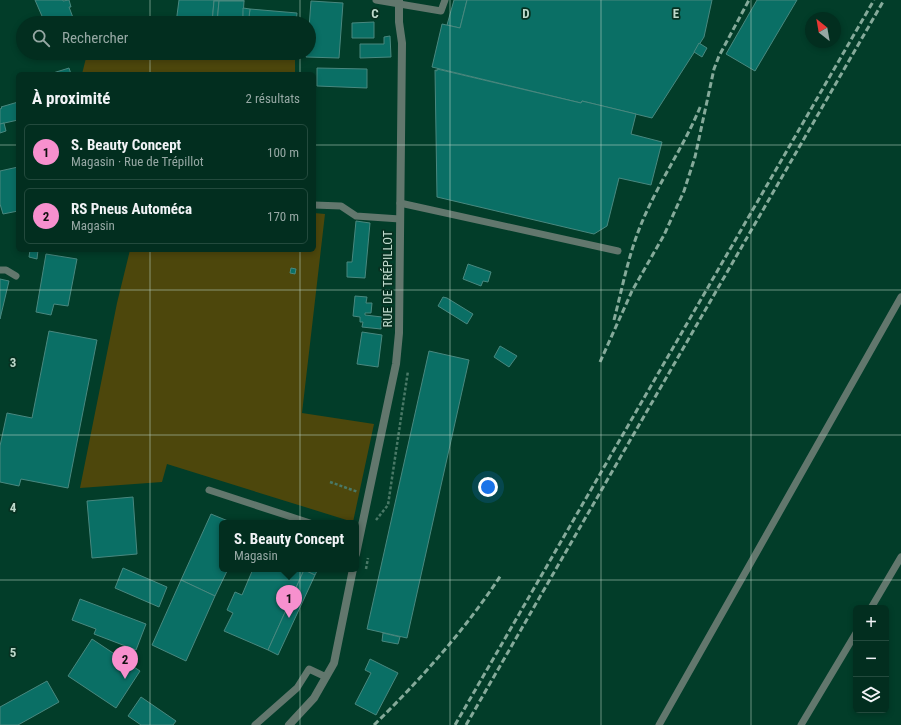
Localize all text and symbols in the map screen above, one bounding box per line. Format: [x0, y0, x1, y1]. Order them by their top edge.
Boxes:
text: C [371, 6, 379, 21]
text: D [522, 6, 530, 21]
text: E [673, 6, 680, 21]
north arrow [805, 12, 841, 48]
search box [16, 16, 316, 60]
icon: search [30, 27, 52, 49]
text: Rechercher [62, 29, 128, 47]
text: À proximité [32, 88, 110, 108]
text: 2 résultats [246, 91, 300, 106]
text: S. Beauty Concept [71, 136, 181, 154]
text: 1 [43, 145, 49, 160]
text: 100 m [267, 145, 299, 160]
text: Magasin · Rue de Trépillot [71, 154, 204, 169]
text: RS Pneus Automéca [71, 200, 192, 218]
text: 2 [43, 209, 49, 224]
text: 170 m [267, 209, 299, 224]
text: Magasin [71, 218, 115, 233]
street label: RUE DE TRÉPILLOT [380, 230, 395, 328]
text: 3 [10, 355, 16, 370]
your location [478, 477, 498, 497]
text: 4 [10, 500, 17, 515]
popup [219, 520, 359, 572]
text: S. Beauty Concept [234, 530, 344, 548]
text: Magasin [234, 548, 278, 563]
pin: 1 [276, 585, 302, 618]
map controls [853, 605, 889, 713]
button: + [853, 605, 889, 641]
button: − [853, 641, 889, 677]
text: 5 [10, 645, 17, 660]
pin: 2 [112, 646, 138, 679]
button: layers [853, 677, 889, 713]

